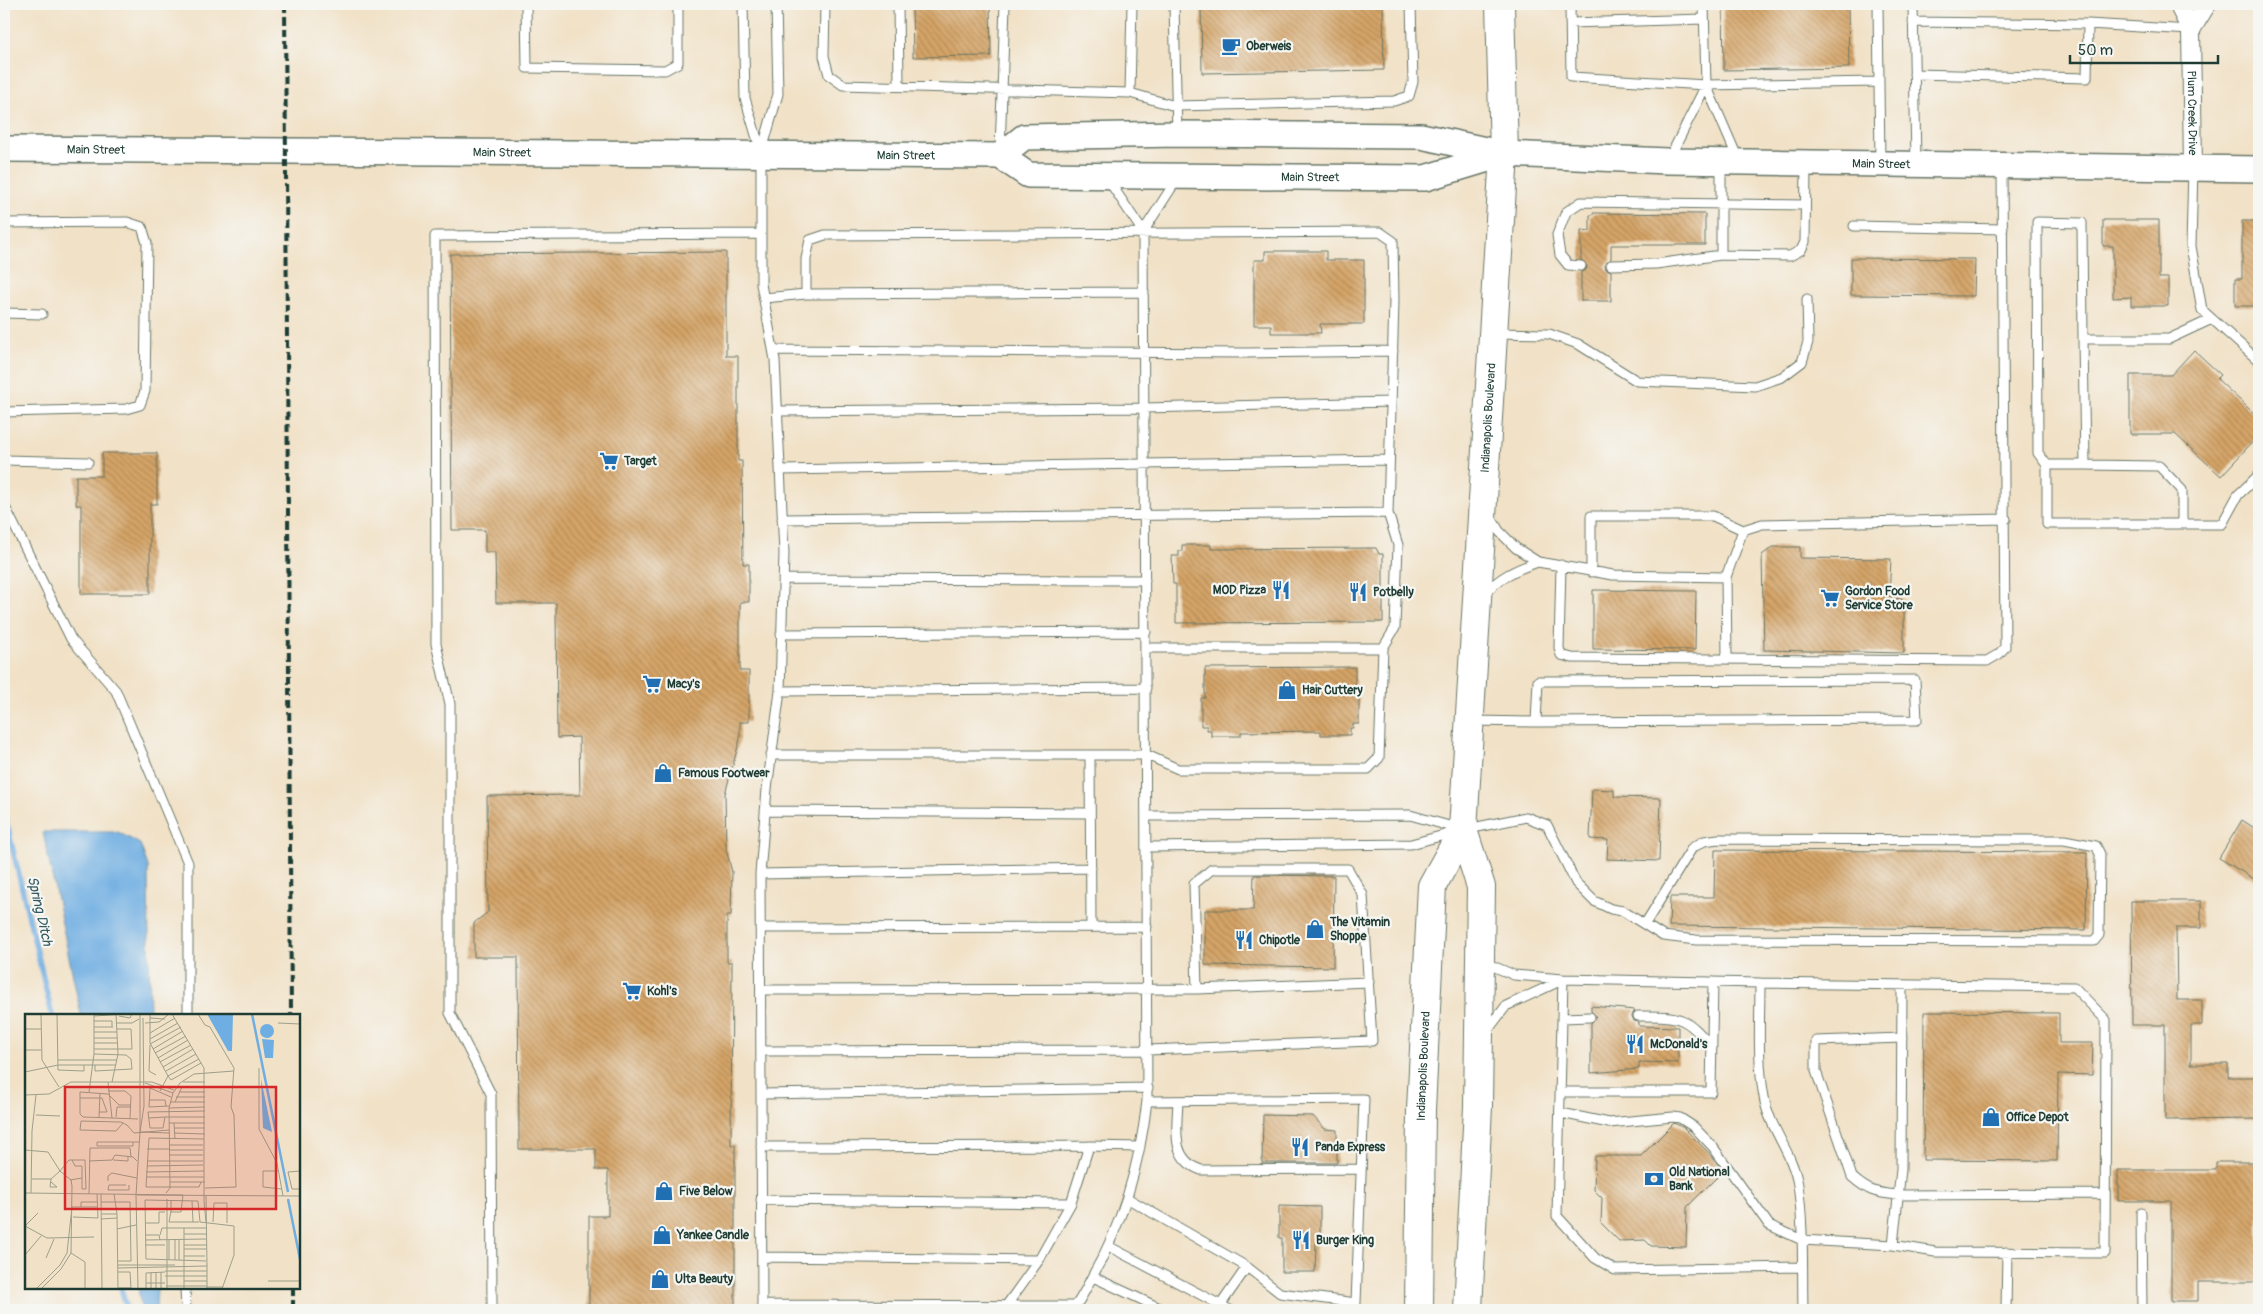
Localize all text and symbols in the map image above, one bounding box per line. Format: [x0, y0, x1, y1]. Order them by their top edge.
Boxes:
scale bar [2070, 32, 2218, 64]
cafe icon: Oberweis [1220, 35, 1242, 57]
place label: Oberweis [1246, 39, 1292, 54]
text: 50 m [2078, 41, 2113, 60]
street label: Plum Creek Drive [2184, 70, 2200, 156]
street label: Main Street [67, 142, 125, 157]
street label: Main Street [473, 145, 531, 160]
street label: Main Street [877, 148, 935, 163]
street label: Main Street [1852, 156, 1911, 172]
street label: Main Street [1281, 169, 1339, 185]
street label: Indianapolis Boulevard [1477, 362, 1499, 473]
supermarket icon: Target [598, 450, 620, 472]
place label: Target [623, 454, 658, 469]
restaurant icon: MOD Pizza [1270, 579, 1292, 601]
restaurant icon: Potbelly [1347, 581, 1369, 603]
place label: MOD Pizza [1213, 583, 1266, 598]
place label: Gordon Food Service Store [1845, 584, 1914, 613]
place label: Potbelly [1373, 585, 1414, 600]
supermarket icon: Gordon Food Service Store [1819, 587, 1841, 609]
supermarket icon: Macy's [641, 673, 663, 695]
place label: Macy's [667, 677, 701, 692]
shop icon: Hair Cuttery [1276, 679, 1298, 701]
place label: Hair Cuttery [1302, 683, 1364, 698]
shop icon: Famous Footwear [652, 762, 674, 784]
place label: Famous Footwear [678, 766, 770, 781]
water label: Spring Ditch [24, 875, 57, 949]
place label: The Vitamin Shoppe [1329, 915, 1390, 944]
shop icon: The Vitamin Shoppe [1304, 918, 1326, 940]
restaurant icon: Chipotle [1233, 929, 1255, 951]
place label: Chipotle [1259, 933, 1301, 948]
supermarket icon: Kohl's [621, 980, 643, 1002]
place label: Kohl's [647, 984, 678, 999]
street label: Indianapolis Boulevard [1413, 1011, 1433, 1121]
inset map [25, 1014, 300, 1289]
restaurant icon: McDonald's [1624, 1033, 1646, 1055]
place label: McDonald's [1650, 1037, 1708, 1052]
shop icon: Office Depot [1980, 1106, 2002, 1128]
place label: Office Depot [2006, 1110, 2070, 1125]
restaurant icon: Panda Express [1289, 1136, 1311, 1158]
place label: Panda Express [1315, 1140, 1386, 1155]
place label: Old National Bank [1669, 1165, 1730, 1194]
bank icon: Old National Bank [1643, 1168, 1665, 1190]
shop icon: Five Below [653, 1180, 675, 1202]
place label: Five Below [679, 1184, 734, 1199]
shop icon: Yankee Candle [651, 1224, 673, 1246]
place label: Yankee Candle [676, 1228, 750, 1243]
restaurant icon: Burger King [1290, 1229, 1312, 1251]
place label: Burger King [1316, 1233, 1374, 1248]
shop icon: Ulta Beauty [649, 1268, 671, 1290]
place label: Ulta Beauty [675, 1272, 734, 1287]

